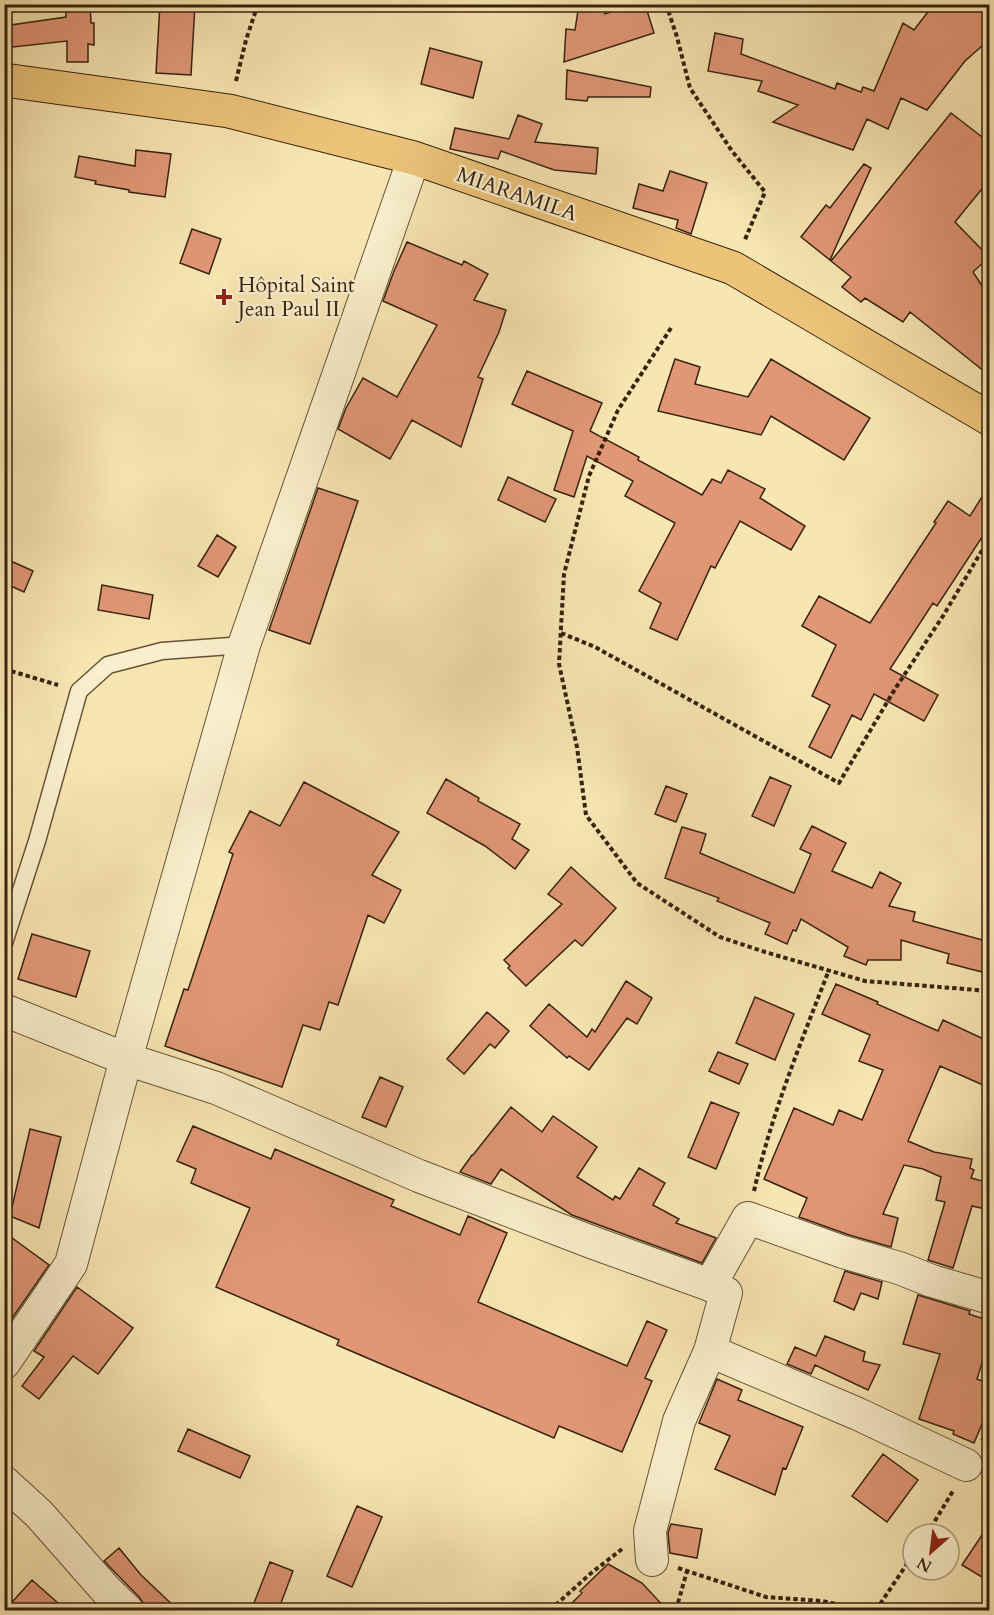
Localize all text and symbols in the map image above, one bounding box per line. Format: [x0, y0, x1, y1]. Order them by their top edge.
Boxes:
street label: MIARAMILA [453, 160, 581, 229]
place label: Hôpital Saint Jean Paul II [235, 271, 355, 324]
marker: Hôpital Saint Jean Paul II [215, 288, 233, 306]
north arrow [901, 1522, 961, 1582]
text: N [913, 1551, 936, 1577]

